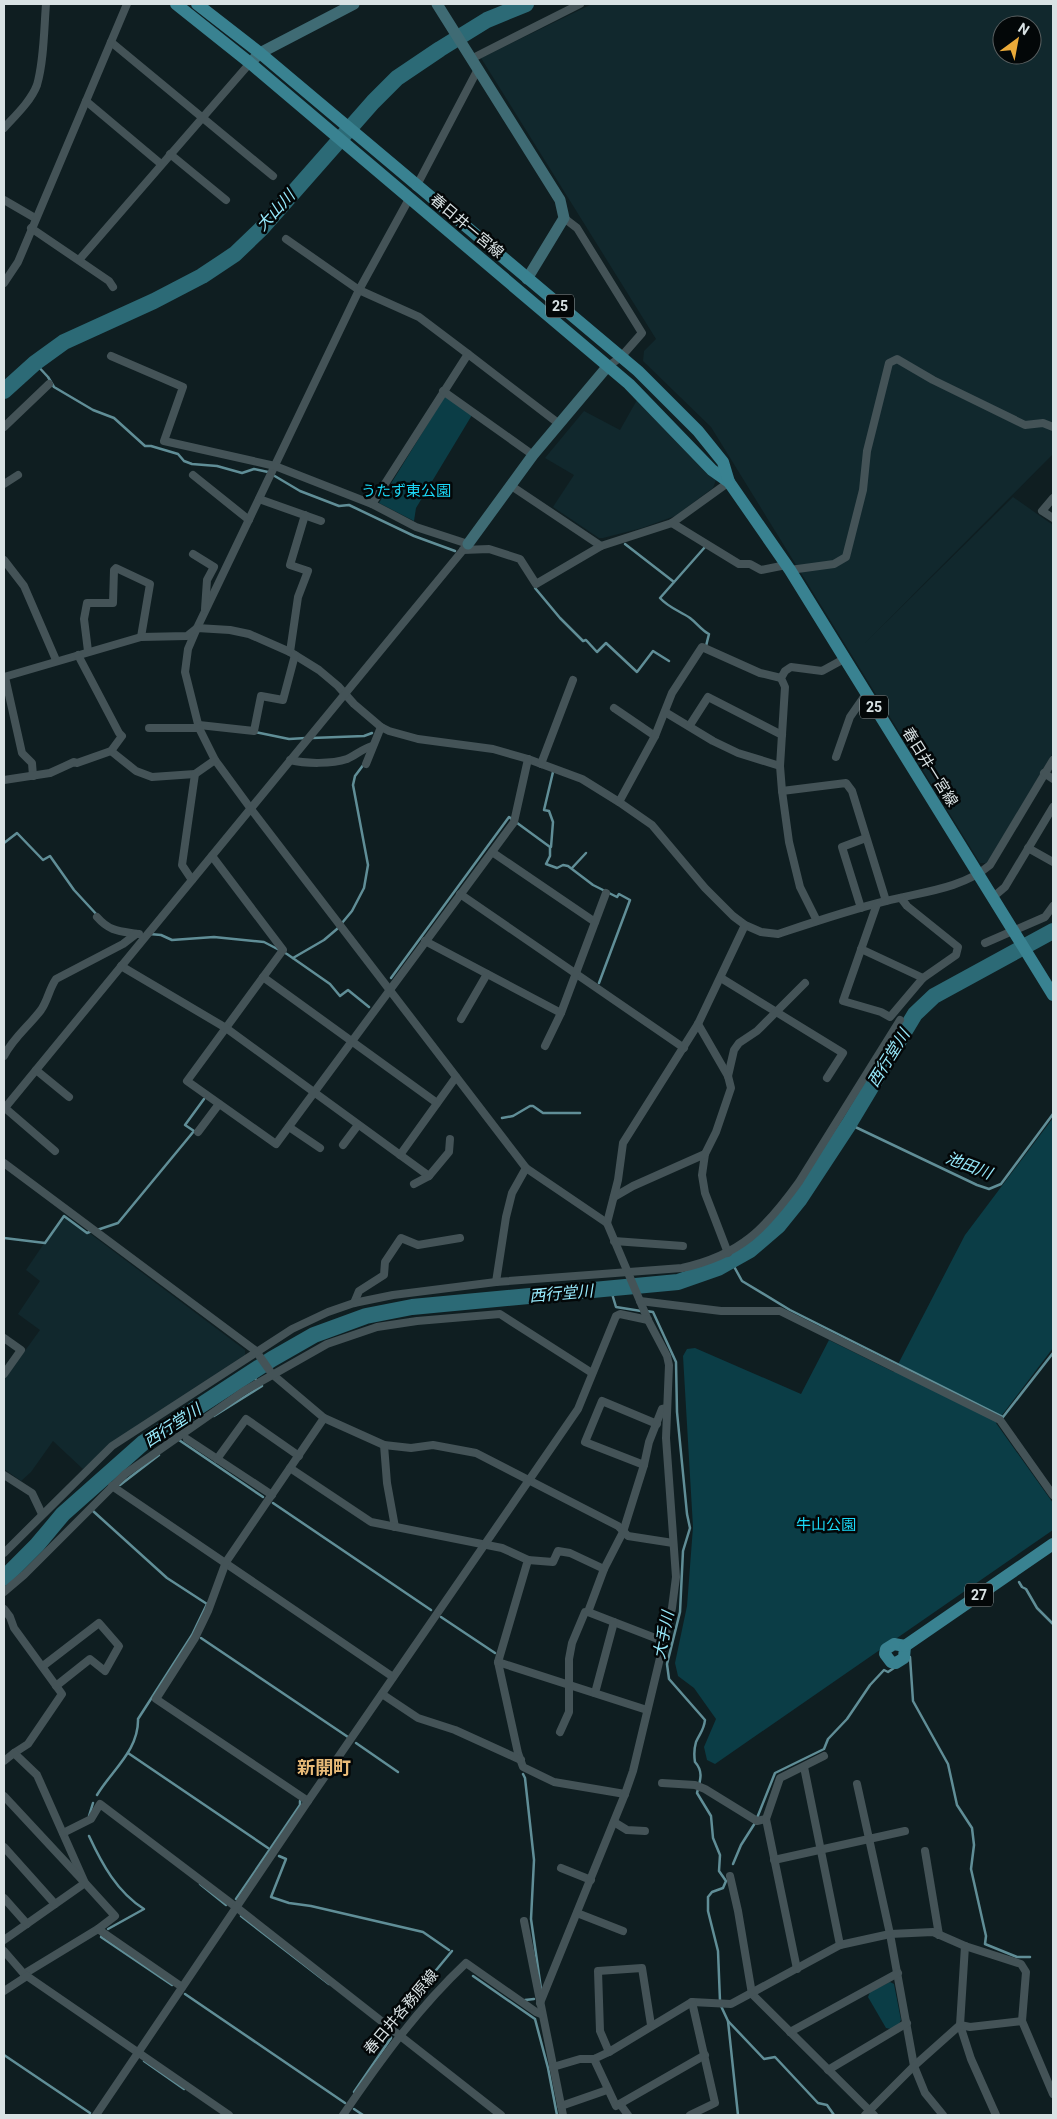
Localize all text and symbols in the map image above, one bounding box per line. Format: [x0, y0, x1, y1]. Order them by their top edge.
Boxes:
north arrow [992, 15, 1042, 65]
text: N [1015, 20, 1032, 38]
water label: 大山川 [252, 185, 300, 234]
street label: 春日井一宮線 [427, 190, 507, 262]
road number: 25 [546, 294, 574, 318]
park label: うたず東公園 [361, 482, 451, 500]
road number: 25 [860, 696, 888, 719]
street label: 春日井一宮線 [899, 724, 961, 810]
water label: 西行堂川 [863, 1024, 914, 1090]
water label: 池田川 [943, 1148, 996, 1184]
water label: 西行堂川 [528, 1281, 596, 1306]
water label: 西行堂川 [140, 1399, 206, 1451]
park label: 牛山公園 [796, 1516, 856, 1534]
road number: 27 [965, 1584, 993, 1606]
water label: 大手川 [650, 1608, 678, 1660]
district label: 新開町 [297, 1757, 351, 1778]
street label: 春日井各務原線 [360, 1966, 442, 2058]

